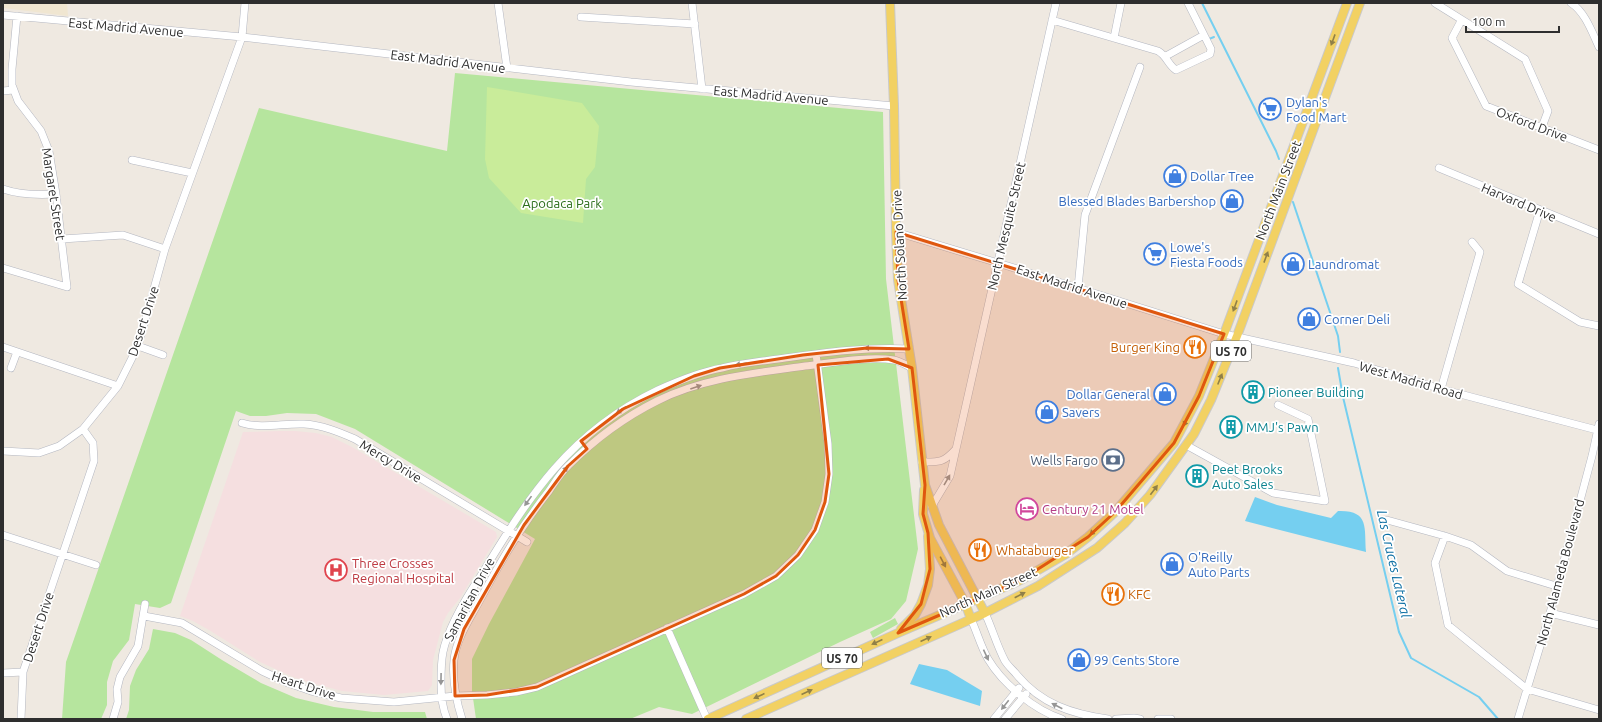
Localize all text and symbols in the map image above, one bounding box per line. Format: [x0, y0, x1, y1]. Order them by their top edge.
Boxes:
scale bar [1466, 8, 1559, 34]
street label: East Madrid Avenue [68, 15, 184, 39]
text: 100 m [1472, 15, 1505, 28]
one-way arrow [1330, 34, 1336, 46]
street label: East Madrid Avenue [390, 47, 506, 75]
street label: East Madrid Avenue [713, 83, 829, 107]
place label: Dylan's Food Mart [1286, 95, 1347, 124]
supermarket icon: Dylan's Food Mart [1257, 96, 1283, 122]
street label: Oxford Drive [1494, 104, 1570, 144]
street label: North Main Street [1253, 138, 1303, 242]
street label: Margaret Street [40, 147, 68, 241]
street label: North Mesquite Street [984, 161, 1028, 291]
shop icon: Dollar Tree [1162, 163, 1188, 189]
place label: Dollar Tree [1190, 169, 1254, 183]
street label: Harvard Drive [1479, 180, 1559, 224]
shop icon: Blessed Blades Barbershop [1219, 188, 1245, 214]
street label: North Solano Drive [889, 189, 909, 301]
place label: Blessed Blades Barbershop [1059, 194, 1216, 208]
park label: Apodaca Park [522, 196, 602, 210]
place label: Lowe's Fiesta Foods [1170, 240, 1243, 269]
supermarket icon: Lowe's Fiesta Foods [1142, 241, 1168, 267]
one-way arrow [1264, 251, 1270, 263]
shop icon: Laundromat [1280, 251, 1306, 277]
place label: Laundromat [1308, 257, 1379, 271]
street label: East Madrid Avenue [1015, 261, 1129, 311]
street label: Desert Drive [125, 284, 161, 358]
one-way arrow [1231, 300, 1237, 312]
shop icon: Corner Deli [1296, 306, 1322, 332]
place label: Corner Deli [1324, 312, 1390, 326]
restaurant icon: Burger King [1182, 334, 1208, 360]
place label: Burger King [1111, 340, 1180, 354]
road number: US 70 [1211, 341, 1251, 361]
one-way arrow [864, 345, 876, 352]
street label: West Madrid Road [1358, 359, 1464, 401]
one-way arrow [735, 362, 747, 368]
one-way arrow [1217, 373, 1223, 384]
building icon: Pioneer Building [1240, 379, 1266, 405]
shop icon: Dollar General [1152, 381, 1178, 407]
one-way arrow [690, 383, 702, 389]
place label: Pioneer Building [1268, 385, 1364, 399]
place label: Dollar General [1066, 387, 1151, 401]
shop icon: Savers [1034, 399, 1060, 425]
place label: Savers [1062, 405, 1100, 419]
one-way arrow [615, 407, 626, 414]
building icon: MMJ's Pawn [1218, 414, 1244, 440]
one-way arrow [1182, 415, 1189, 427]
place label: MMJ's Pawn [1246, 420, 1319, 434]
street label: Mercy Drive [358, 437, 424, 485]
bank icon: Wells Fargo [1100, 447, 1126, 473]
place label: Wells Fargo [1031, 453, 1098, 467]
place label: Peet Brooks Auto Sales [1212, 462, 1283, 491]
building icon: Peet Brooks Auto Sales [1184, 463, 1210, 489]
one-way arrow [560, 465, 569, 476]
one-way arrow [944, 474, 951, 485]
one-way arrow [1150, 485, 1158, 496]
one-way arrow [525, 496, 533, 506]
hotel icon: Century 21 Motel [1014, 496, 1040, 522]
street label: North Alameda Boulevard [1534, 497, 1586, 647]
place label: Century 21 Motel [1042, 502, 1144, 516]
water label: Las Cruces Lateral [1374, 508, 1414, 620]
one-way arrow [1089, 527, 1100, 536]
restaurant icon: Whataburger [967, 537, 993, 563]
place label: Whataburger [996, 543, 1073, 557]
place label: O'Reilly Auto Parts [1188, 550, 1250, 579]
shop icon: O'Reilly Auto Parts [1159, 551, 1185, 577]
street label: Samaritan Drive [441, 555, 497, 643]
place label: Three Crosses Regional Hospital [352, 556, 455, 585]
one-way arrow [939, 556, 946, 567]
hospital icon: Three Crosses Regional Hospital [323, 557, 349, 583]
street label: North Main Street [937, 564, 1039, 620]
restaurant icon: KFC [1100, 581, 1126, 607]
place label: KFC [1128, 587, 1151, 601]
street label: Desert Drive [20, 590, 56, 664]
one-way arrow [1014, 592, 1026, 599]
one-way arrow [920, 635, 932, 641]
one-way arrow [871, 639, 883, 645]
shop icon: 99 Cents Store [1066, 647, 1092, 673]
road number: US 70 [822, 648, 862, 668]
one-way arrow [983, 649, 989, 660]
place label: 99 Cents Store [1094, 653, 1180, 667]
street label: Heart Drive [270, 668, 338, 702]
one-way arrow [438, 673, 444, 686]
one-way arrow [801, 688, 813, 695]
one-way arrow [753, 693, 765, 700]
one-way arrow [1001, 700, 1009, 711]
one-way arrow [1051, 703, 1063, 709]

